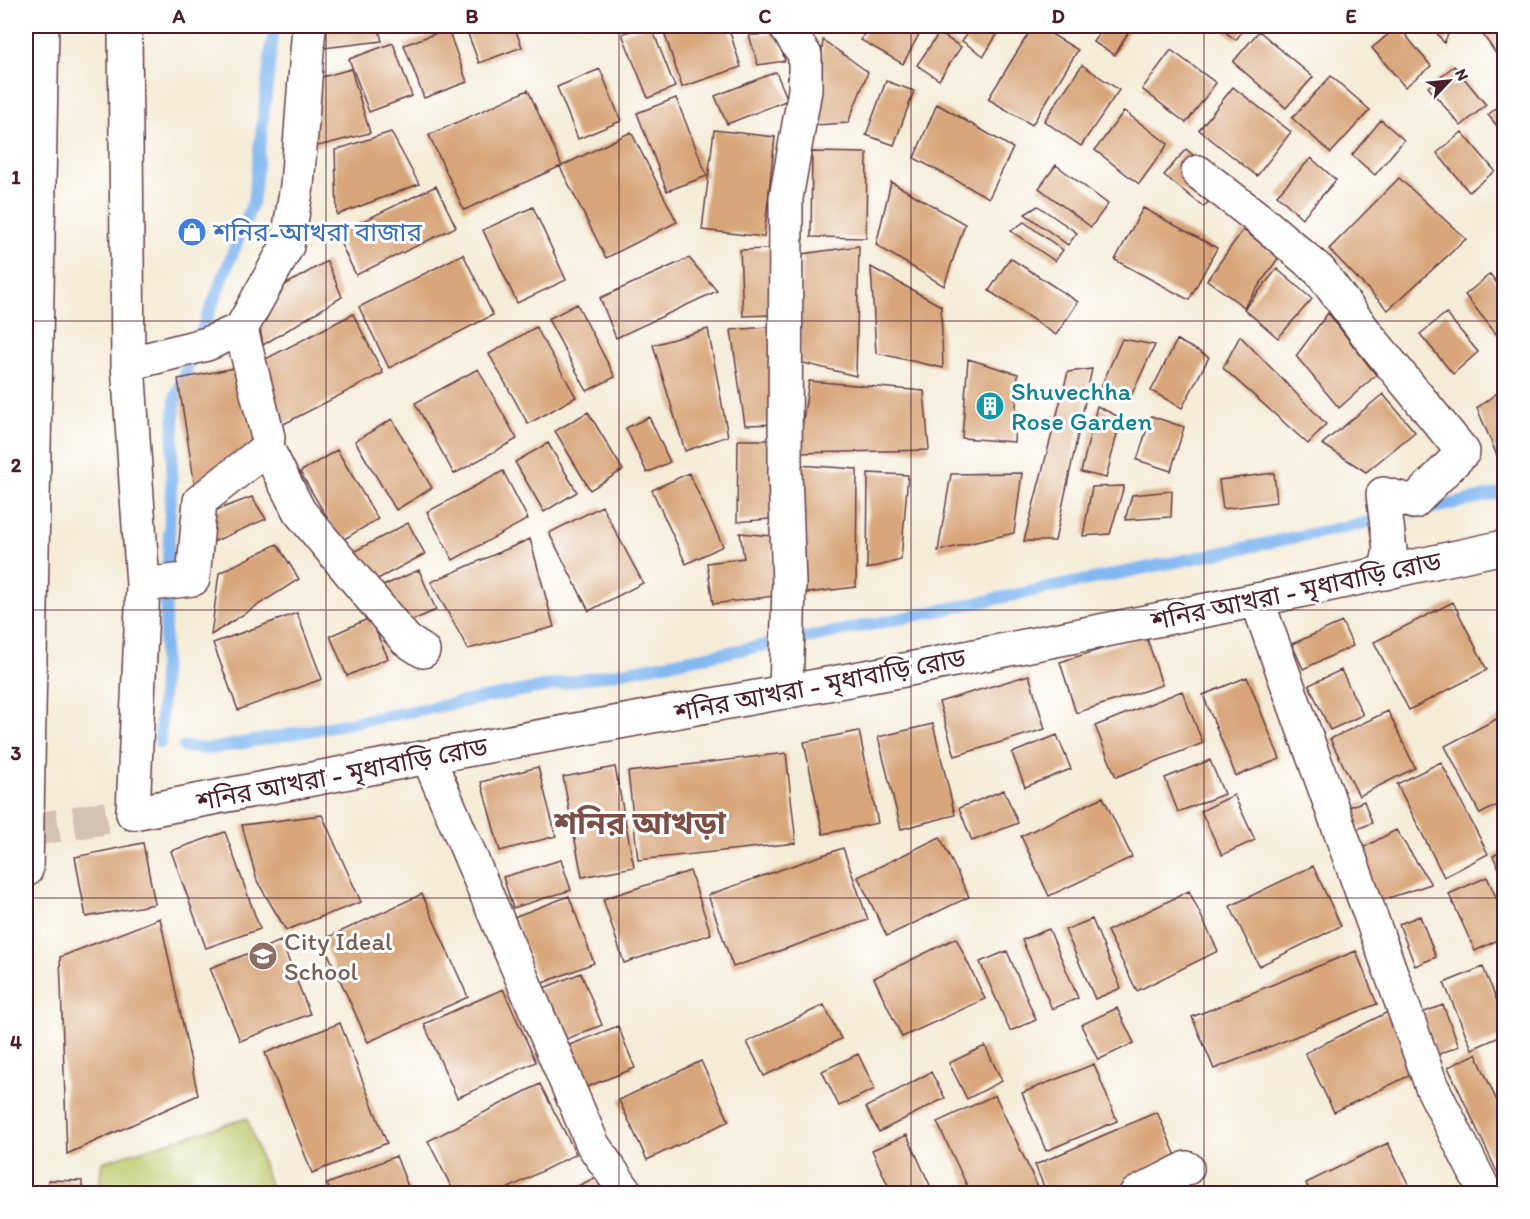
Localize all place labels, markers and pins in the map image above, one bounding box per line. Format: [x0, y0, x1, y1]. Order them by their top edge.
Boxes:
shop icon: শনির-আখরা বাজার [176, 216, 208, 248]
place label: শনির-আখরা বাজার [212, 216, 423, 248]
place label: Shuvechha Rose Garden [1011, 375, 1152, 437]
building icon: Shuvechha Rose Garden [974, 390, 1006, 422]
place label: City Ideal School [284, 925, 392, 987]
school or university icon: City Ideal School [247, 940, 279, 972]

